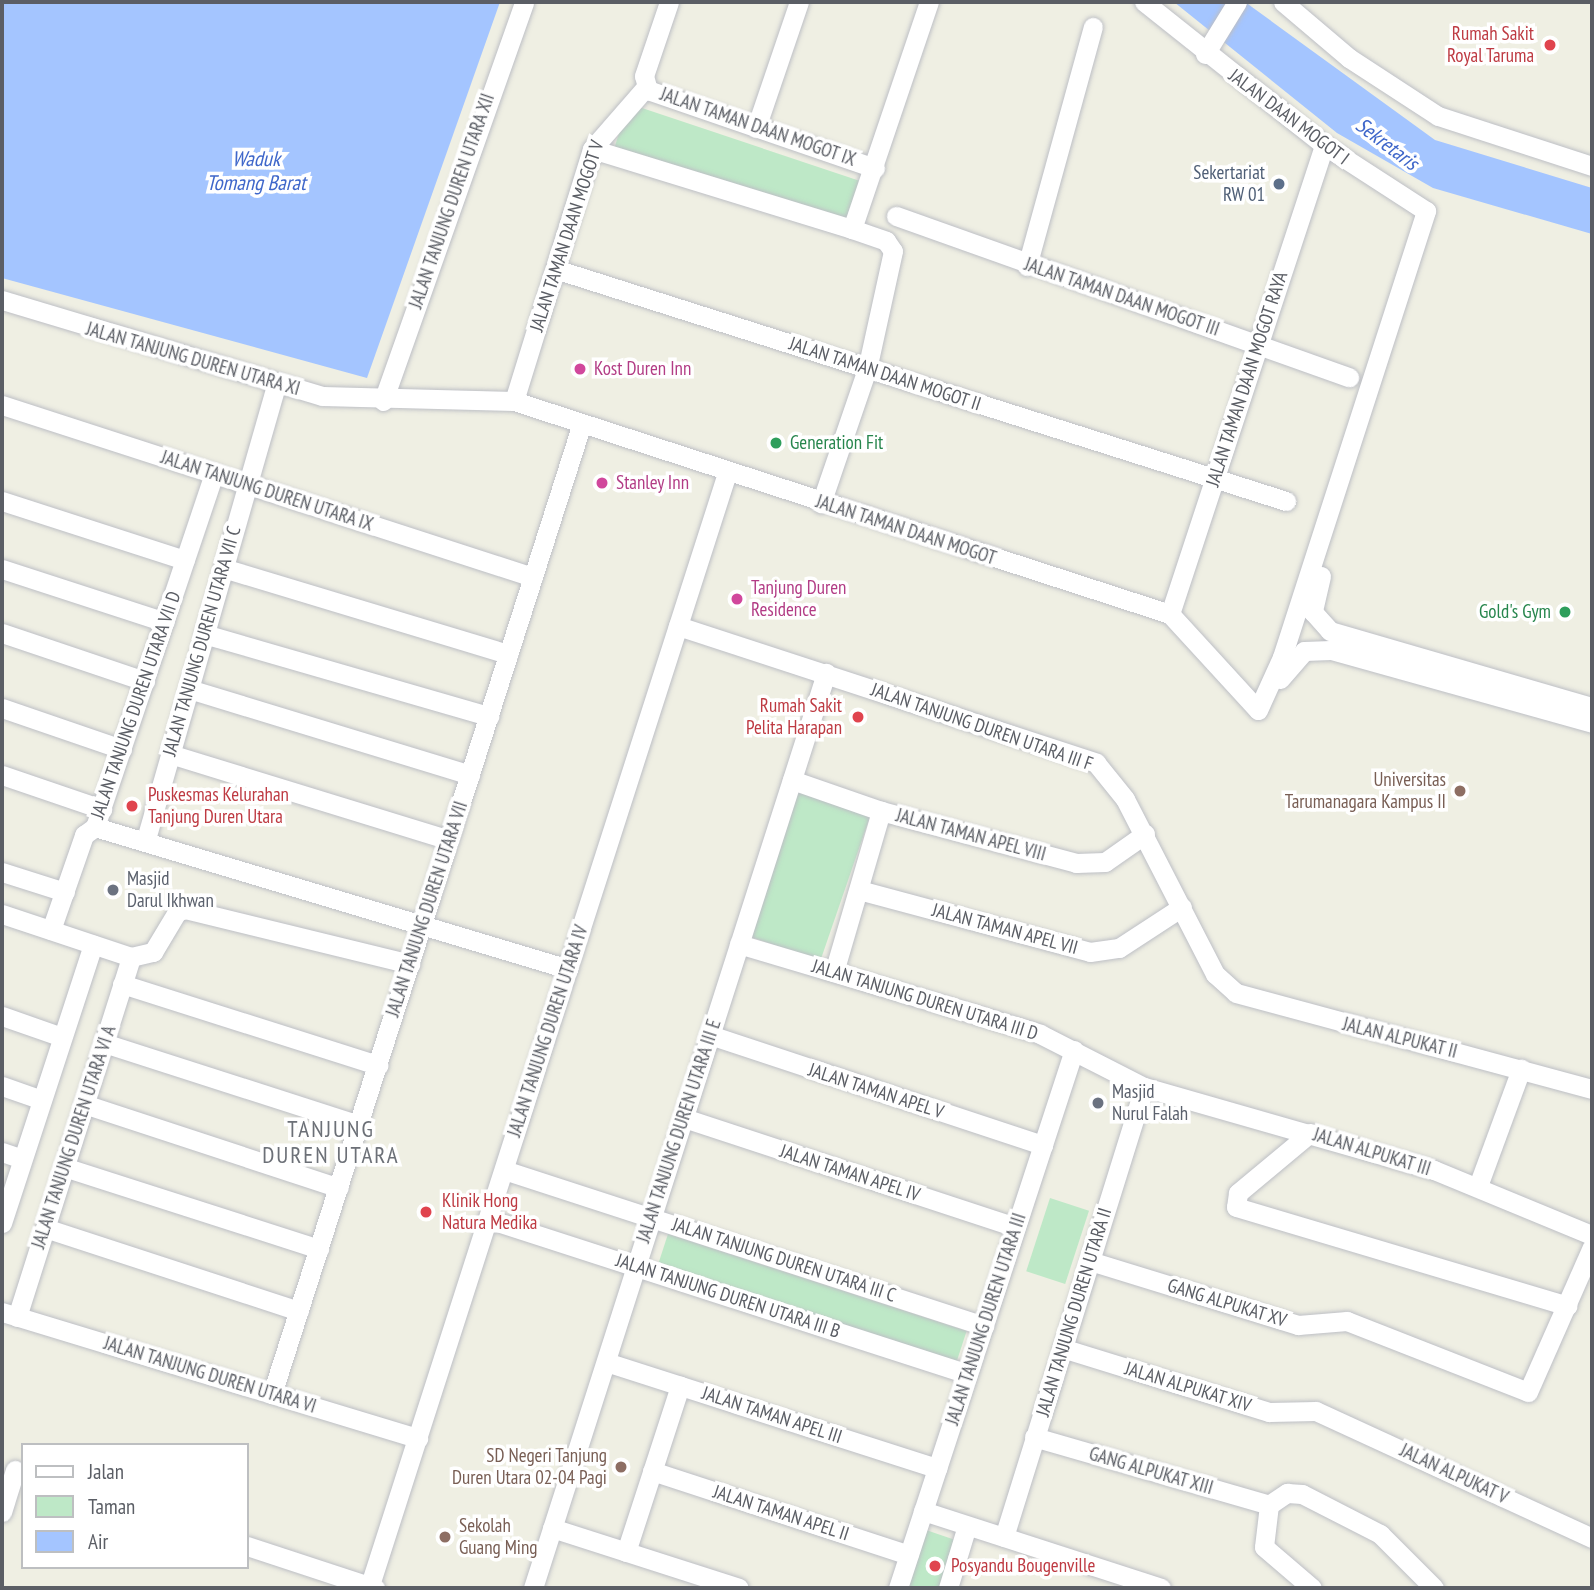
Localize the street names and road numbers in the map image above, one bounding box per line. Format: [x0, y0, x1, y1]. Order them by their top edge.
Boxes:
street label: JALAN DAAN MOGOT I [1224, 64, 1354, 170]
street label: JALAN TAMAN DAAN MOGOT IX [657, 83, 859, 171]
street label: JALAN TANJUNG DUREN UTARA XII [404, 90, 500, 312]
street label: JALAN TAMAN DAAN MOGOT V [525, 137, 609, 335]
street label: JALAN TAMAN DAAN MOGOT III [1021, 253, 1223, 341]
street label: JALAN TAMAN DAAN MOGOT RAYA [1201, 268, 1293, 490]
street label: JALAN TANJUNG DUREN UTARA XI [83, 317, 303, 401]
street label: JALAN TAMAN DAAN MOGOT II [786, 332, 984, 416]
street label: JALAN TANJUNG DUREN UTARA IX [157, 446, 377, 536]
street label: JALAN TAMAN DAAN MOGOT [813, 490, 999, 570]
street label: JALAN TANJUNG DUREN UTARA VII C [158, 523, 246, 759]
street label: JALAN TANJUNG DUREN UTARA VII D [86, 588, 186, 822]
street label: JALAN TANJUNG DUREN UTARA III F [868, 678, 1096, 776]
street label: JALAN TANJUNG DUREN UTARA VII [381, 798, 473, 1020]
street label: JALAN TAMAN APEL VIII [893, 804, 1049, 866]
street label: JALAN TAMAN APEL VII [929, 898, 1081, 960]
street label: JALAN TANJUNG DUREN UTARA IV [503, 922, 593, 1140]
street label: JALAN TANJUNG DUREN UTARA III D [809, 955, 1041, 1045]
street label: JALAN ALPUKAT II [1340, 1013, 1460, 1063]
street label: JALAN TANJUNG DUREN UTARA III E [632, 1016, 726, 1246]
street label: JALAN TANJUNG DUREN UTARA VI A [27, 1022, 121, 1252]
street label: JALAN TAMAN APEL V [804, 1058, 948, 1124]
street label: JALAN ALPUKAT III [1310, 1123, 1434, 1181]
street label: JALAN TAMAN APEL IV [776, 1139, 924, 1207]
street label: JALAN TANJUNG DUREN UTARA II [1031, 1205, 1117, 1419]
street label: JALAN TANJUNG DUREN UTARA III [941, 1210, 1031, 1428]
street label: JALAN TANJUNG DUREN UTARA III C [669, 1213, 899, 1307]
street label: JALAN TANJUNG DUREN UTARA III B [613, 1249, 843, 1343]
street label: GANG ALPUKAT XV [1164, 1274, 1290, 1332]
street label: JALAN TANJUNG DUREN UTARA VI [100, 1332, 320, 1418]
street label: JALAN ALPUKAT XIV [1121, 1357, 1255, 1417]
street label: JALAN TAMAN APEL III [698, 1381, 846, 1449]
street label: JALAN ALPUKAT V [1396, 1439, 1512, 1509]
street label: GANG ALPUKAT XIII [1086, 1442, 1216, 1500]
street label: JALAN TAMAN APEL II [709, 1480, 853, 1546]

